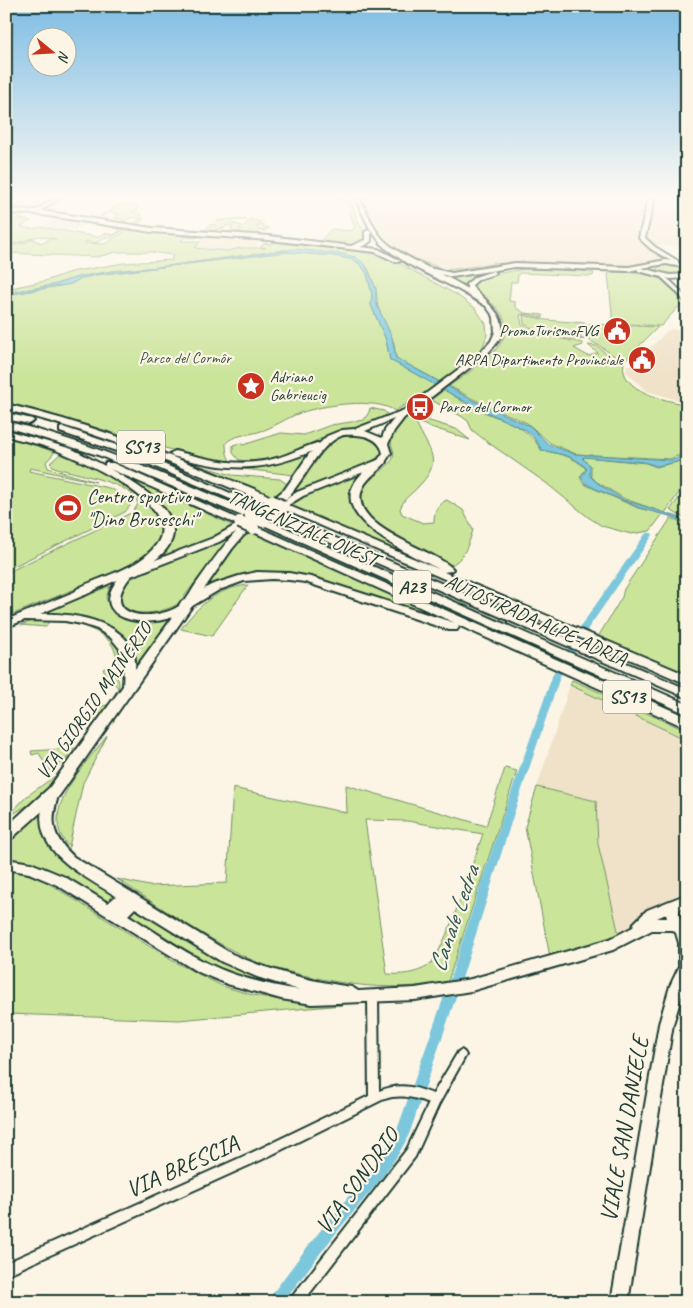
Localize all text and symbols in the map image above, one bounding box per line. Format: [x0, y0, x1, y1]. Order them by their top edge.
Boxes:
north arrow [28, 28, 78, 78]
text: N [54, 49, 73, 65]
public building icon: PromoTurismoFVG [602, 316, 632, 346]
place label: PromoTurismoFVG [499, 321, 600, 341]
public building icon: ARPA Dipartimento Provinciale [627, 345, 657, 375]
park label: Parco del Cormôr [139, 348, 233, 368]
place label: ARPA Dipartimento Provinciale [455, 350, 625, 370]
place label: Adriano Gabrieucig [270, 367, 328, 405]
place icon: Adriano Gabrieucig [236, 371, 266, 401]
bus stop icon: Parco del Cormor [405, 392, 435, 422]
place label: Parco del Cormor [439, 397, 533, 417]
road number: SS13 [117, 431, 165, 464]
place label: Centro sportivo "Dino Bruseschi" [87, 484, 202, 532]
street label: TANGENZIALE OVEST [224, 484, 386, 574]
sports icon: Centro sportivo "Dino Bruseschi" [53, 493, 83, 523]
street label: AUTOSTRADA ALPE-ADRIA [441, 569, 632, 672]
road number: A23 [393, 570, 431, 604]
street label: VIA GIORGIO MAINERIO [30, 616, 159, 784]
road number: SS13 [603, 680, 651, 714]
water label: Canale Ledra [421, 860, 488, 976]
street label: VIALE SAN DANIELE [593, 1031, 656, 1224]
street label: VIA SONDRIO [309, 1120, 407, 1240]
street label: VIA BRESCIA [121, 1128, 244, 1204]

